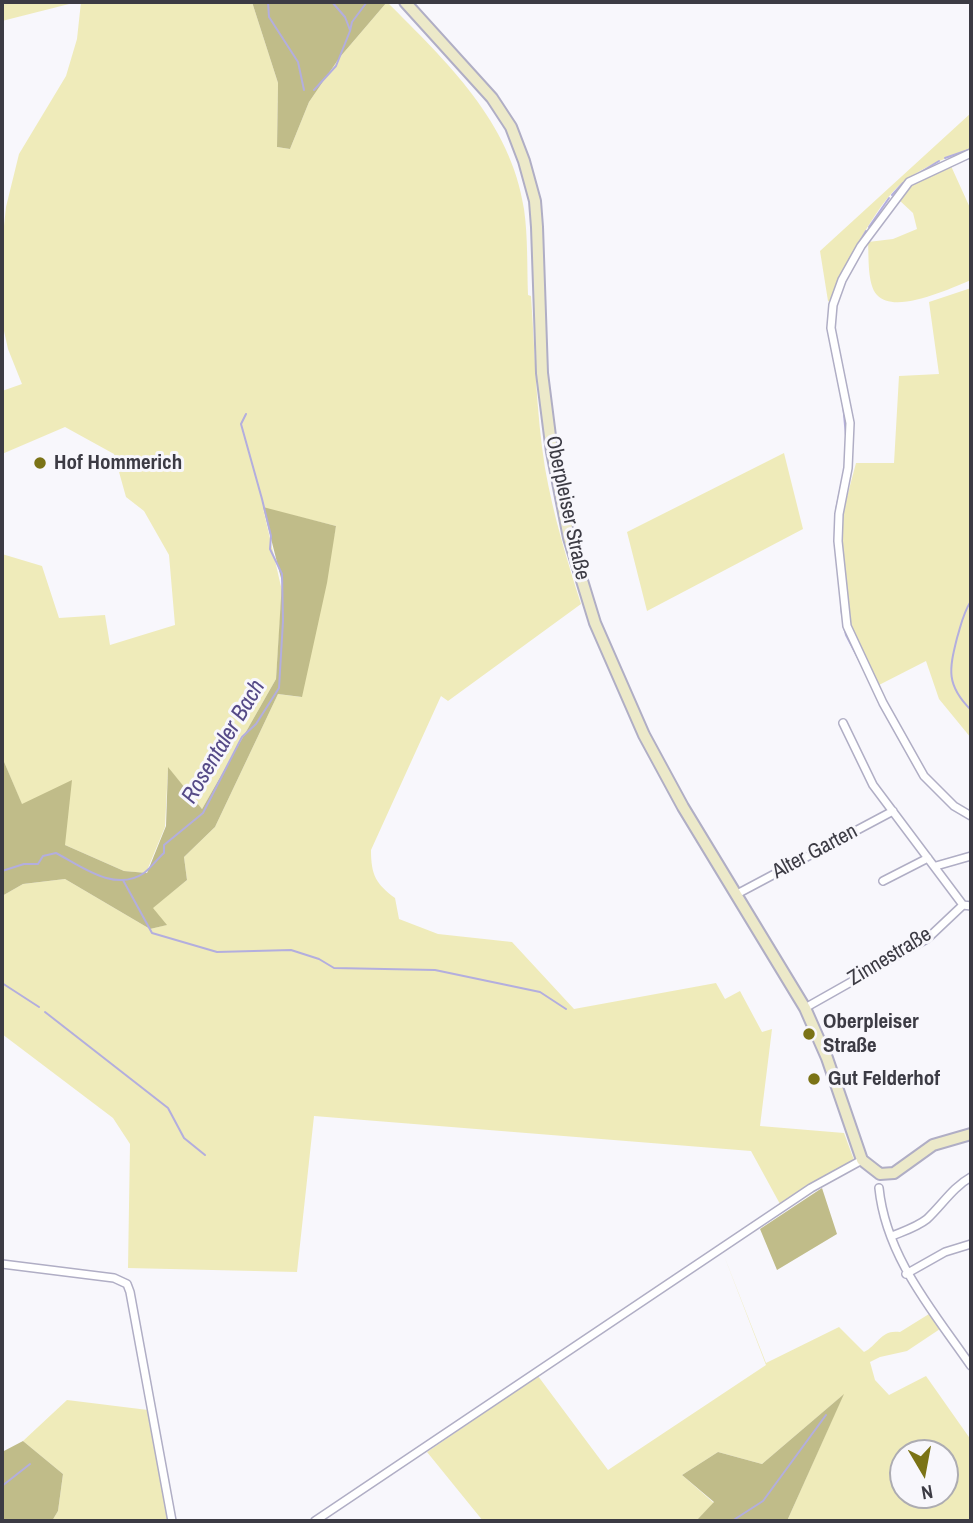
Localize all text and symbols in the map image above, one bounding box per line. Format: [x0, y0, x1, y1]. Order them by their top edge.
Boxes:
street label: Oberpleiser Straße [539, 434, 595, 582]
place label: Hof Hommerich [54, 450, 182, 476]
marker: Hof Hommerich [32, 455, 48, 471]
water label: Rosentaler Bach [176, 675, 272, 809]
street label: Alter Garten [768, 819, 862, 885]
street label: Zinnestraße [844, 922, 936, 992]
place label: Oberpleiser Straße [823, 1009, 919, 1059]
marker: Oberpleiser Straße [801, 1026, 817, 1042]
place label: Gut Felderhof [828, 1066, 940, 1092]
marker: Gut Felderhof [806, 1071, 822, 1087]
north arrow [889, 1439, 959, 1509]
text: N [920, 1479, 935, 1506]

